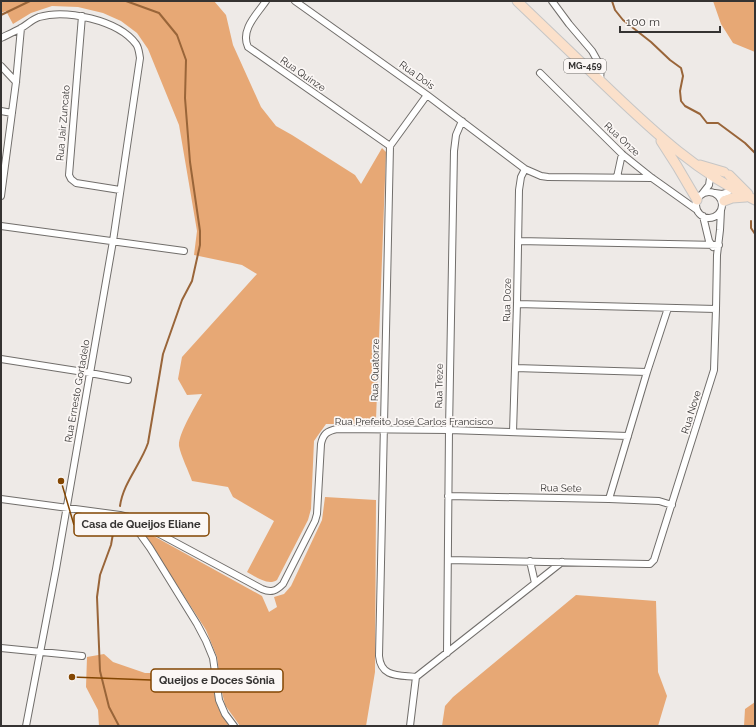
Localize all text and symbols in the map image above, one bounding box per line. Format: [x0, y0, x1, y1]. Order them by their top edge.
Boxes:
scale bar [620, 8, 720, 34]
text: 100 m [626, 15, 660, 29]
street label: Rua Quinze [278, 54, 328, 94]
street label: Rua Dois [397, 59, 437, 91]
road number: MG-459 [564, 59, 606, 73]
street label: Rua Jair Zuncato [54, 84, 72, 162]
street label: Rua Onze [602, 120, 642, 158]
street label: Rua Doze [501, 278, 513, 322]
street label: Rua Quatorze [369, 338, 381, 401]
street label: Rua Ernesto Gortadelo [63, 339, 91, 443]
street label: Rua Treze [433, 363, 445, 409]
street label: Rua Nove [679, 389, 703, 435]
street label: Rua Prefeito José Carlos Francisco [335, 416, 493, 427]
street label: Rua Sete [540, 482, 582, 494]
callout: Casa de Queijos Eliane [74, 513, 209, 536]
text: Casa de Queijos Eliane [81, 518, 201, 531]
callout: Queijos e Doces Sônia [151, 669, 283, 692]
text: Queijos e Doces Sônia [159, 674, 275, 687]

